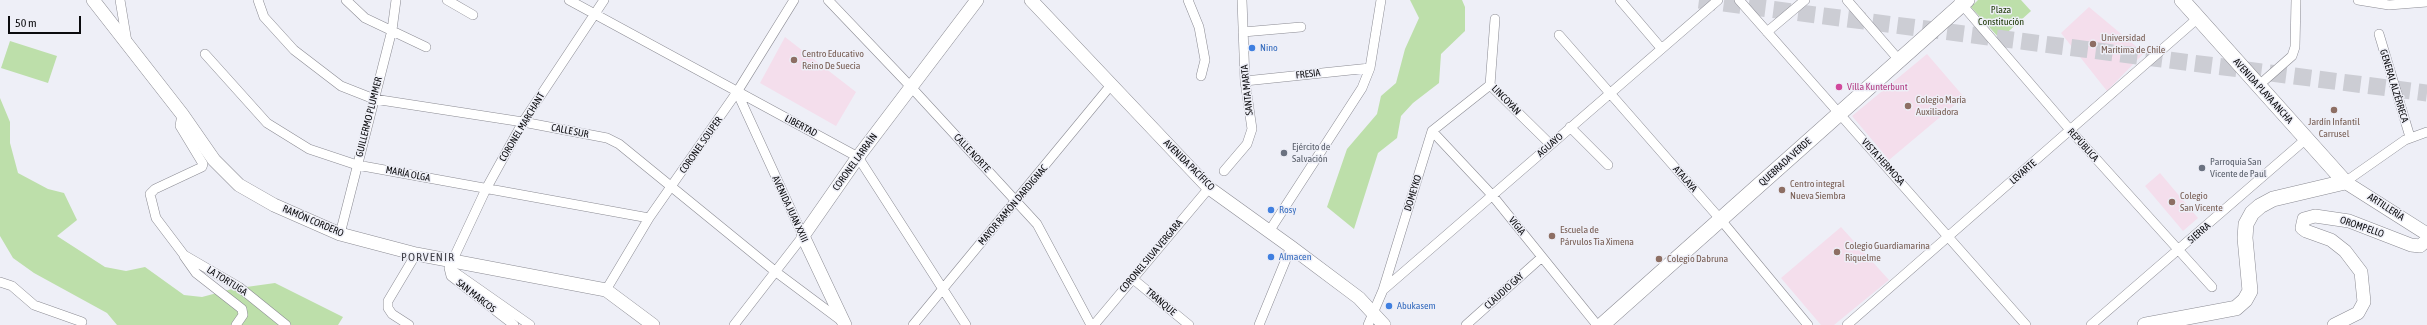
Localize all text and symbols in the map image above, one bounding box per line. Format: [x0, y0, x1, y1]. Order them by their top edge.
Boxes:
park label: Plaza Constitución [1978, 4, 2024, 28]
scale bar [10, 8, 83, 34]
text: 50 m [15, 16, 37, 30]
place label: Universidad Marítima de Chile [2101, 32, 2165, 56]
marker: Universidad Marítima de Chile [2088, 39, 2098, 49]
place label: Nino [1260, 42, 1278, 54]
marker: Nino [1247, 43, 1257, 53]
place label: Centro Educativo Reino De Suecia [802, 48, 864, 72]
street label: GENERAL ALZÉRRECA [2377, 48, 2411, 124]
marker: Centro Educativo Reino De Suecia [789, 55, 799, 65]
street label: AVENIDA PLAYA ANCHA [2231, 56, 2295, 126]
street label: SANTA MARTA [1238, 64, 1256, 116]
street label: FRESIA [1295, 67, 1321, 81]
street label: GUILLERMO PLUMMER [353, 76, 385, 158]
place label: Villa Kunterbunt [1847, 81, 1908, 93]
marker: Villa Kunterbunt [1834, 82, 1844, 92]
street label: LINCOYÁN [1489, 83, 1523, 117]
street label: CORONEL MARCHANT [497, 90, 547, 164]
place label: Colegio María Auxiliadora [1916, 94, 1966, 118]
marker: Colegio María Auxiliadora [1903, 101, 1913, 111]
marker: Jardín Infantil Carrusel [2329, 105, 2339, 115]
street label: LIBERTAD [783, 113, 819, 139]
street label: CORONEL SOUPER [677, 114, 725, 176]
place label: Jardín Infantil Carrusel [2308, 116, 2360, 140]
street label: CALLE SUR [550, 121, 590, 141]
street label: REPÚBLICA [2065, 126, 2101, 164]
street label: AGUAYO [1535, 130, 1565, 160]
street label: CORONEL LARRAÍN [830, 131, 880, 193]
street label: CALLE NORTE [951, 131, 993, 175]
street label: QUEBRADA VERDE [1756, 135, 1814, 189]
street label: VISTA HERMOSA [1859, 136, 1907, 188]
street label: AVENIDA PACÍFICO [1161, 137, 1217, 193]
place label: Ejército de Salvación [1292, 141, 1330, 164]
marker: Ejército de Salvación [1279, 148, 1289, 158]
place label: Parroquia San Vicente de Paul [2210, 156, 2266, 180]
street label: LEVARTE [2007, 157, 2039, 187]
street label: MAYOR RAMÓN DARDIGNAC [976, 162, 1050, 248]
marker: Parroquia San Vicente de Paul [2197, 163, 2207, 173]
street label: MARÍA OLGA [385, 164, 431, 184]
street label: ATALAYA [1670, 164, 1700, 194]
street label: DOMEYKO [1402, 173, 1424, 213]
street label: AVENIDA JUAN XXIII [769, 174, 811, 244]
place label: Centro integral Nueva Siembra [1790, 178, 1846, 202]
marker: Centro integral Nueva Siembra [1777, 185, 1787, 195]
place label: Colegio San Vicente [2180, 190, 2223, 214]
street label: ARTILLERÍA [2365, 191, 2407, 223]
marker: Colegio San Vicente [2167, 197, 2177, 207]
street label: RAMÓN CORDERO [281, 203, 345, 239]
place label: Rosy [1279, 204, 1296, 216]
marker: Rosy [1266, 205, 1276, 215]
street label: VIGIA [1506, 214, 1528, 238]
street label: OROMPELLO [2338, 214, 2386, 240]
street label: CORONEL SILVA VERGARA [1117, 217, 1185, 295]
street label: SIERRA [2185, 220, 2213, 246]
place label: Escuela de Párvulos Tia Ximena [1560, 224, 1634, 248]
marker: Escuela de Párvulos Tia Ximena [1547, 231, 1557, 241]
place label: Colegio Guardiamarina Riquelme [1845, 240, 1930, 264]
marker: Colegio Guardiamarina Riquelme [1832, 247, 1842, 257]
district label: PORVENIR [401, 250, 455, 264]
place label: Almacen [1279, 251, 1311, 263]
marker: Almacen [1266, 252, 1276, 262]
place label: Colegio Dabruna [1667, 253, 1728, 265]
marker: Colegio Dabruna [1654, 254, 1664, 264]
street label: LA TORTUGA [204, 264, 250, 298]
street label: CLAUDIO GAY [1482, 270, 1526, 312]
street label: SAN MARCOS [454, 277, 498, 315]
street label: TRANQUE [1143, 286, 1179, 318]
place label: Abukasem [1397, 300, 1436, 312]
marker: Abukasem [1384, 301, 1394, 311]

